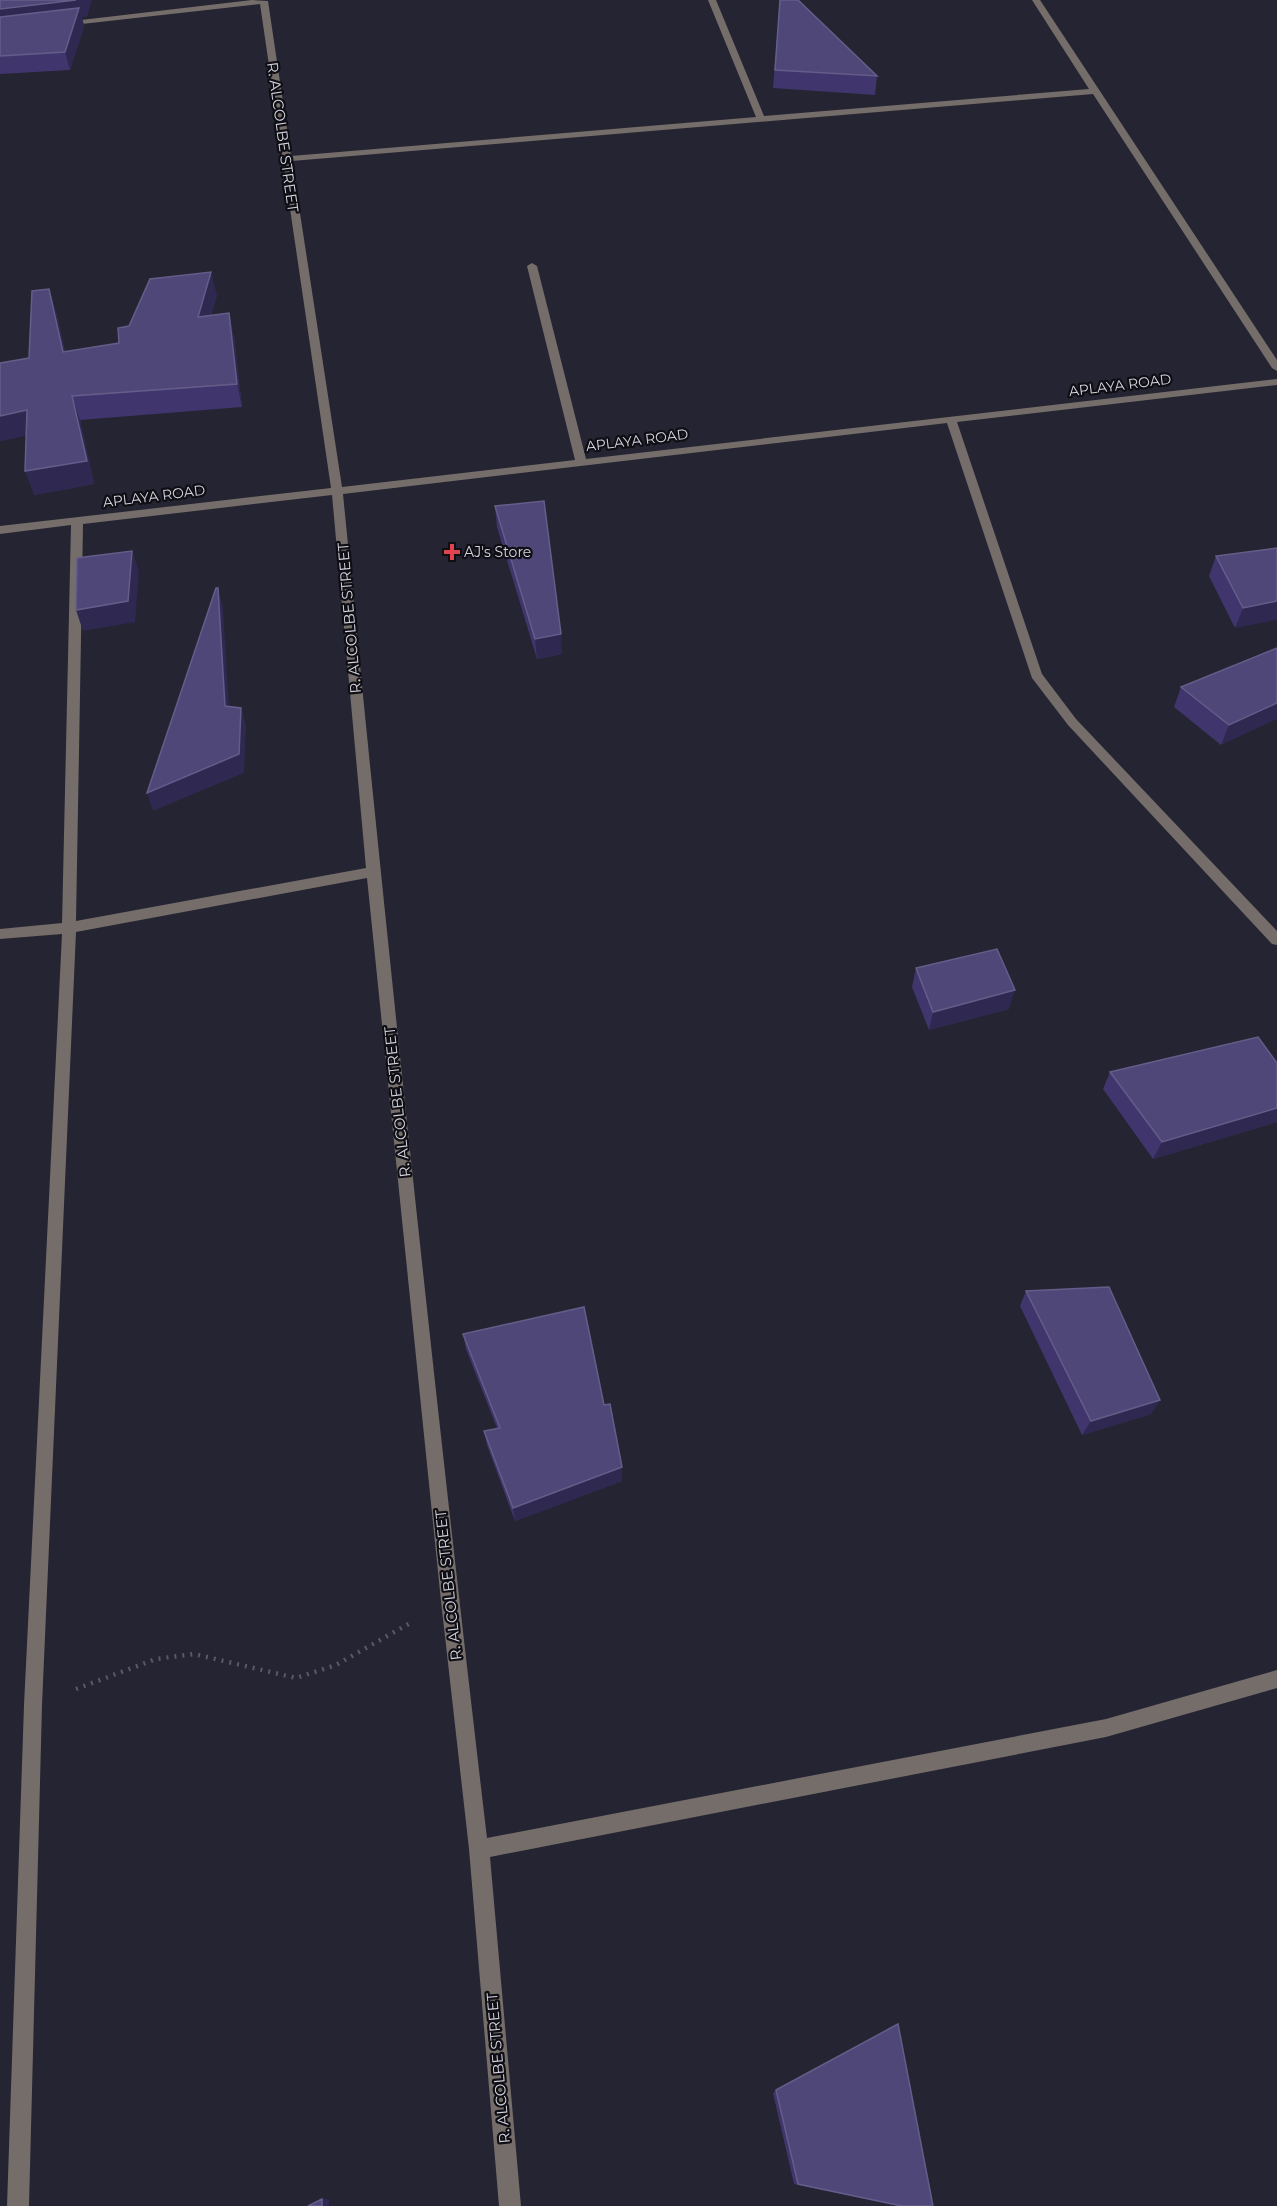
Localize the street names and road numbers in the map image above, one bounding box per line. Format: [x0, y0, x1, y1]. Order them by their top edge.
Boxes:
street label: R. ALCOLBE STREET [263, 61, 303, 214]
street label: APLAYA ROAD [1068, 370, 1172, 400]
street label: APLAYA ROAD [585, 425, 689, 455]
street label: APLAYA ROAD [102, 481, 206, 511]
street label: R. ALCOLBE STREET [333, 541, 365, 694]
street label: R. ALCOLBE STREET [380, 1025, 414, 1178]
street label: R. ALCOLBE STREET [431, 1508, 465, 1661]
street label: R. ALCOLBE STREET [482, 1991, 514, 2144]

